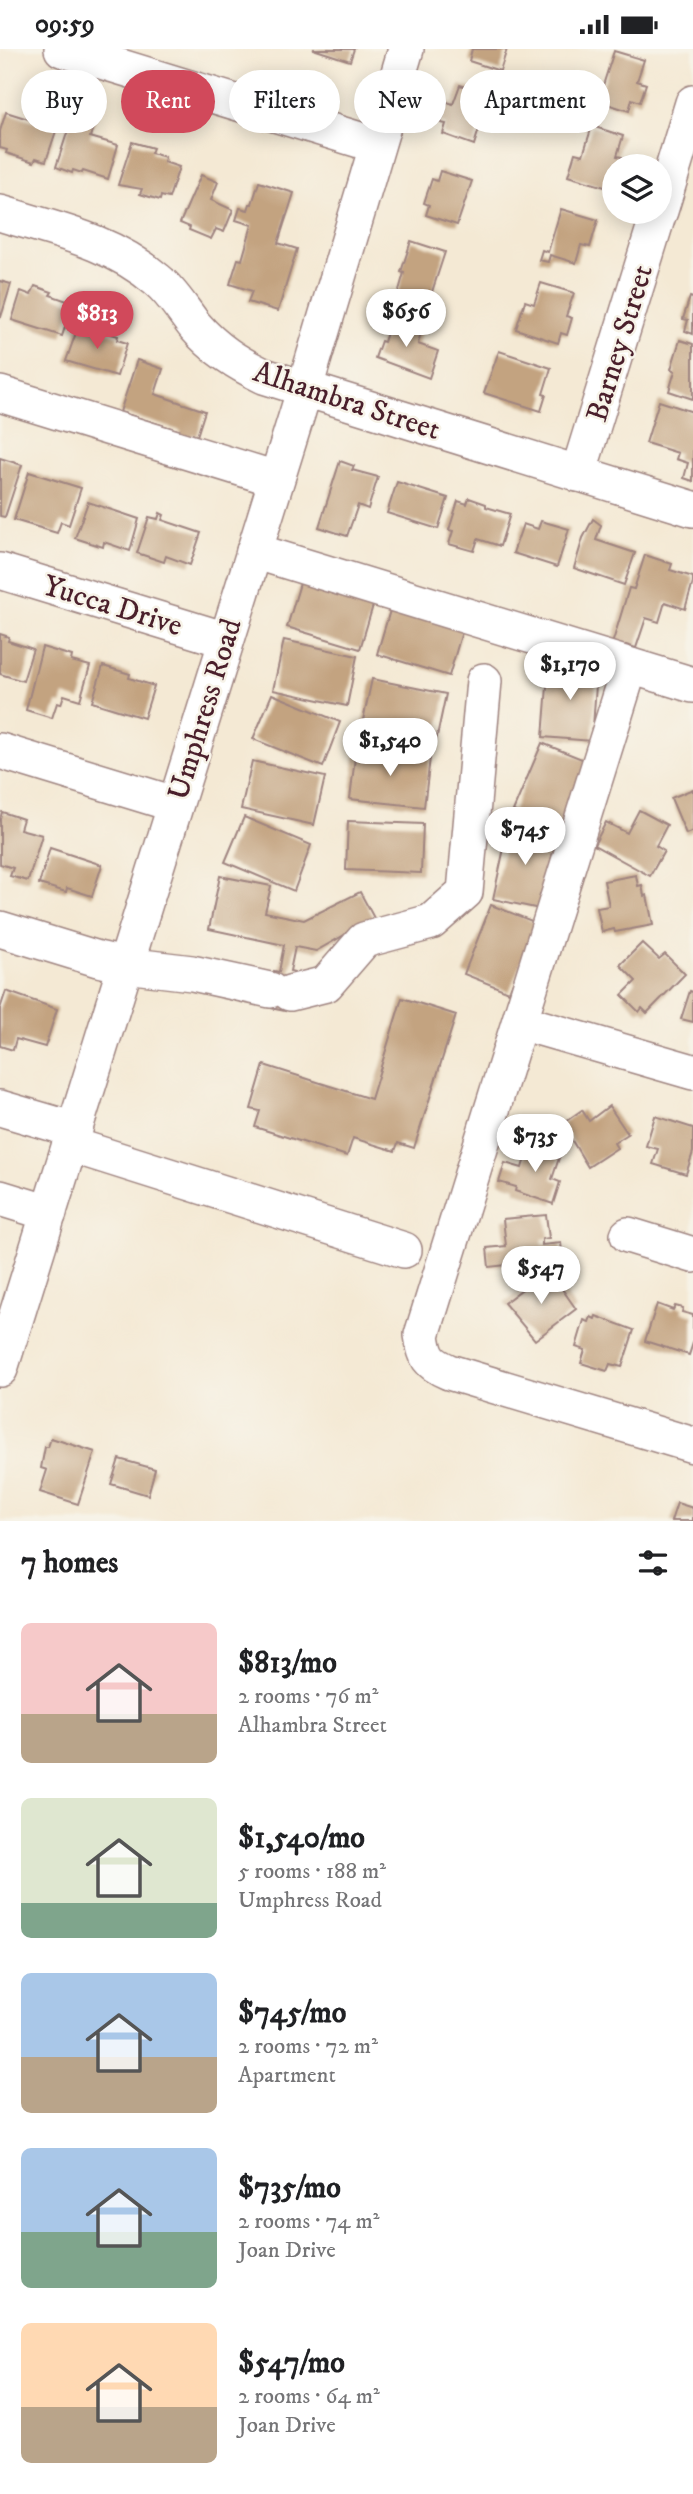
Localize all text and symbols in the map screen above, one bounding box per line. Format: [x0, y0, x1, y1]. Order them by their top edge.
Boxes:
text: 09:59 [35, 8, 95, 41]
chip: Buy [21, 70, 107, 133]
chip: Rent [121, 70, 215, 133]
chip: Filters [229, 70, 340, 133]
chip: New [354, 70, 446, 133]
chip: Apartment [460, 70, 610, 133]
map controls [602, 154, 672, 224]
button: layers [602, 154, 672, 224]
street label: Barney Street [579, 260, 662, 427]
pin: $656 [365, 289, 447, 349]
pin: $813 [56, 292, 138, 351]
text: $656 [382, 297, 430, 326]
text: $813 [76, 299, 118, 328]
street label: Alhambra Street [248, 354, 445, 449]
street label: Yucca Drive [39, 568, 187, 645]
street label: Umphress Road [160, 614, 251, 805]
pin: $1,170 [513, 643, 627, 702]
text: $1,170 [540, 650, 600, 679]
pin: $1,540 [333, 719, 447, 778]
text: $1,540 [359, 726, 421, 755]
pin: $745 [484, 807, 566, 867]
text: $745 [501, 815, 549, 844]
pin: $735 [494, 1115, 576, 1174]
text: $735 [513, 1122, 557, 1151]
pin: $547 [500, 1247, 582, 1306]
text: $547 [517, 1254, 565, 1283]
icon: filters [634, 1544, 672, 1582]
text: 7 homes [21, 1545, 118, 1582]
text: $813/mo [238, 1645, 337, 1682]
icon: home [77, 1651, 161, 1735]
text: 2 rooms · 76 m² [238, 1682, 378, 1711]
text: Alhambra Street [238, 1711, 387, 1740]
text: $1,540/mo [238, 1820, 365, 1857]
icon: home [77, 1826, 161, 1910]
text: 5 rooms · 188 m² [238, 1857, 386, 1886]
text: Umphress Road [238, 1886, 382, 1915]
text: $745/mo [238, 1995, 346, 2032]
icon: home [77, 2001, 161, 2085]
text: 2 rooms · 72 m² [238, 2032, 378, 2061]
text: Apartment [238, 2061, 336, 2090]
text: $735/mo [238, 2170, 341, 2207]
icon: home [77, 2176, 161, 2260]
text: 2 rooms · 74 m² [238, 2207, 379, 2236]
text: Joan Drive [238, 2236, 336, 2265]
text: $547/mo [238, 2345, 345, 2382]
icon: home [77, 2351, 161, 2435]
text: 2 rooms · 64 m² [238, 2382, 380, 2411]
text: Joan Drive [238, 2411, 336, 2440]

